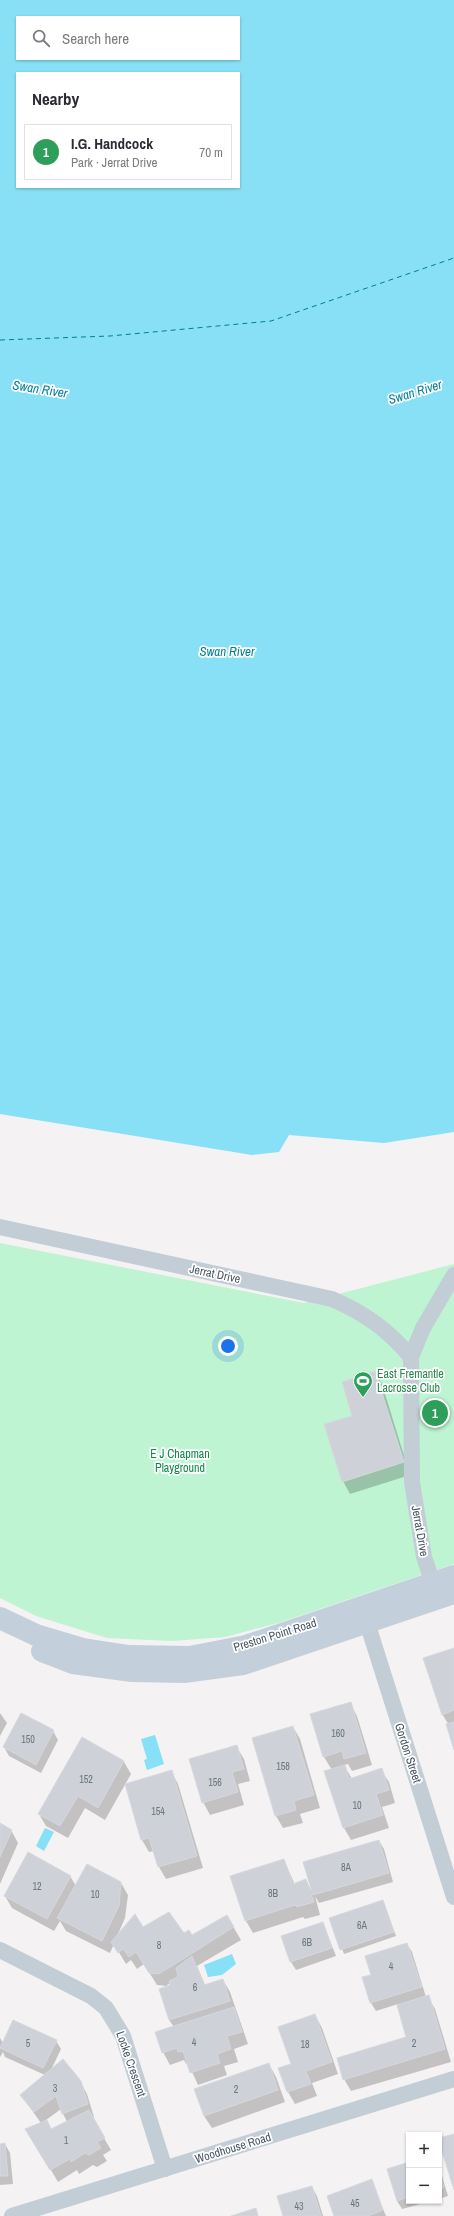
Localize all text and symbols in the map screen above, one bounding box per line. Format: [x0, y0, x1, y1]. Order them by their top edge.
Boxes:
search box [16, 16, 240, 60]
icon: search [30, 27, 52, 49]
text: Search here [62, 28, 129, 49]
text: Nearby [32, 87, 79, 110]
text: I.G. Handcock [71, 133, 153, 154]
text: 1 [43, 144, 49, 161]
text: 70 m [199, 144, 223, 161]
text: Park · Jerrat Drive [71, 154, 158, 171]
water label: Swan River [11, 376, 69, 402]
water label: Swan River [386, 376, 444, 408]
water label: Swan River [199, 643, 255, 660]
street label: Jerrat Drive [188, 1261, 242, 1287]
your location [218, 1336, 238, 1356]
place label: East Fremantle Lacrosse Club [377, 1366, 444, 1396]
sports icon: East Fremantle Lacrosse Club [352, 1370, 374, 1398]
pin: 1 [422, 1398, 448, 1428]
park label: E J Chapman Playground [150, 1446, 210, 1476]
street label: Jerrat Drive [408, 1504, 432, 1558]
street label: Preston Point Road [232, 1615, 318, 1655]
street label: Gordon Street [391, 1721, 425, 1785]
house number: 160 [331, 1727, 345, 1740]
house number: 150 [21, 1733, 35, 1746]
house number: 158 [276, 1760, 290, 1773]
house number: 152 [79, 1773, 93, 1786]
house number: 156 [208, 1776, 222, 1789]
house number: 10 [352, 1799, 362, 1812]
house number: 154 [151, 1805, 165, 1818]
house number: 8A [341, 1861, 352, 1874]
house number: 12 [32, 1880, 42, 1893]
house number: 8B [268, 1887, 279, 1900]
house number: 10 [90, 1888, 100, 1901]
house number: 6A [357, 1919, 368, 1932]
house number: 6B [302, 1936, 313, 1949]
house number: 8 [157, 1939, 162, 1952]
house number: 4 [389, 1960, 394, 1973]
house number: 6 [193, 1981, 198, 1994]
street label: Locke Crescent [112, 2029, 150, 2099]
house number: 4 [192, 2036, 197, 2049]
house number: 5 [26, 2037, 31, 2050]
house number: 2 [412, 2037, 417, 2050]
house number: 18 [300, 2038, 310, 2051]
house number: 3 [53, 2082, 58, 2095]
house number: 2 [234, 2083, 239, 2096]
street label: Woodhouse Road [193, 2129, 273, 2167]
map controls [406, 2132, 442, 2204]
button: + [406, 2132, 442, 2168]
house number: 1 [64, 2134, 69, 2147]
button: − [406, 2168, 442, 2204]
house number: 45 [350, 2197, 360, 2210]
house number: 43 [294, 2200, 304, 2213]

